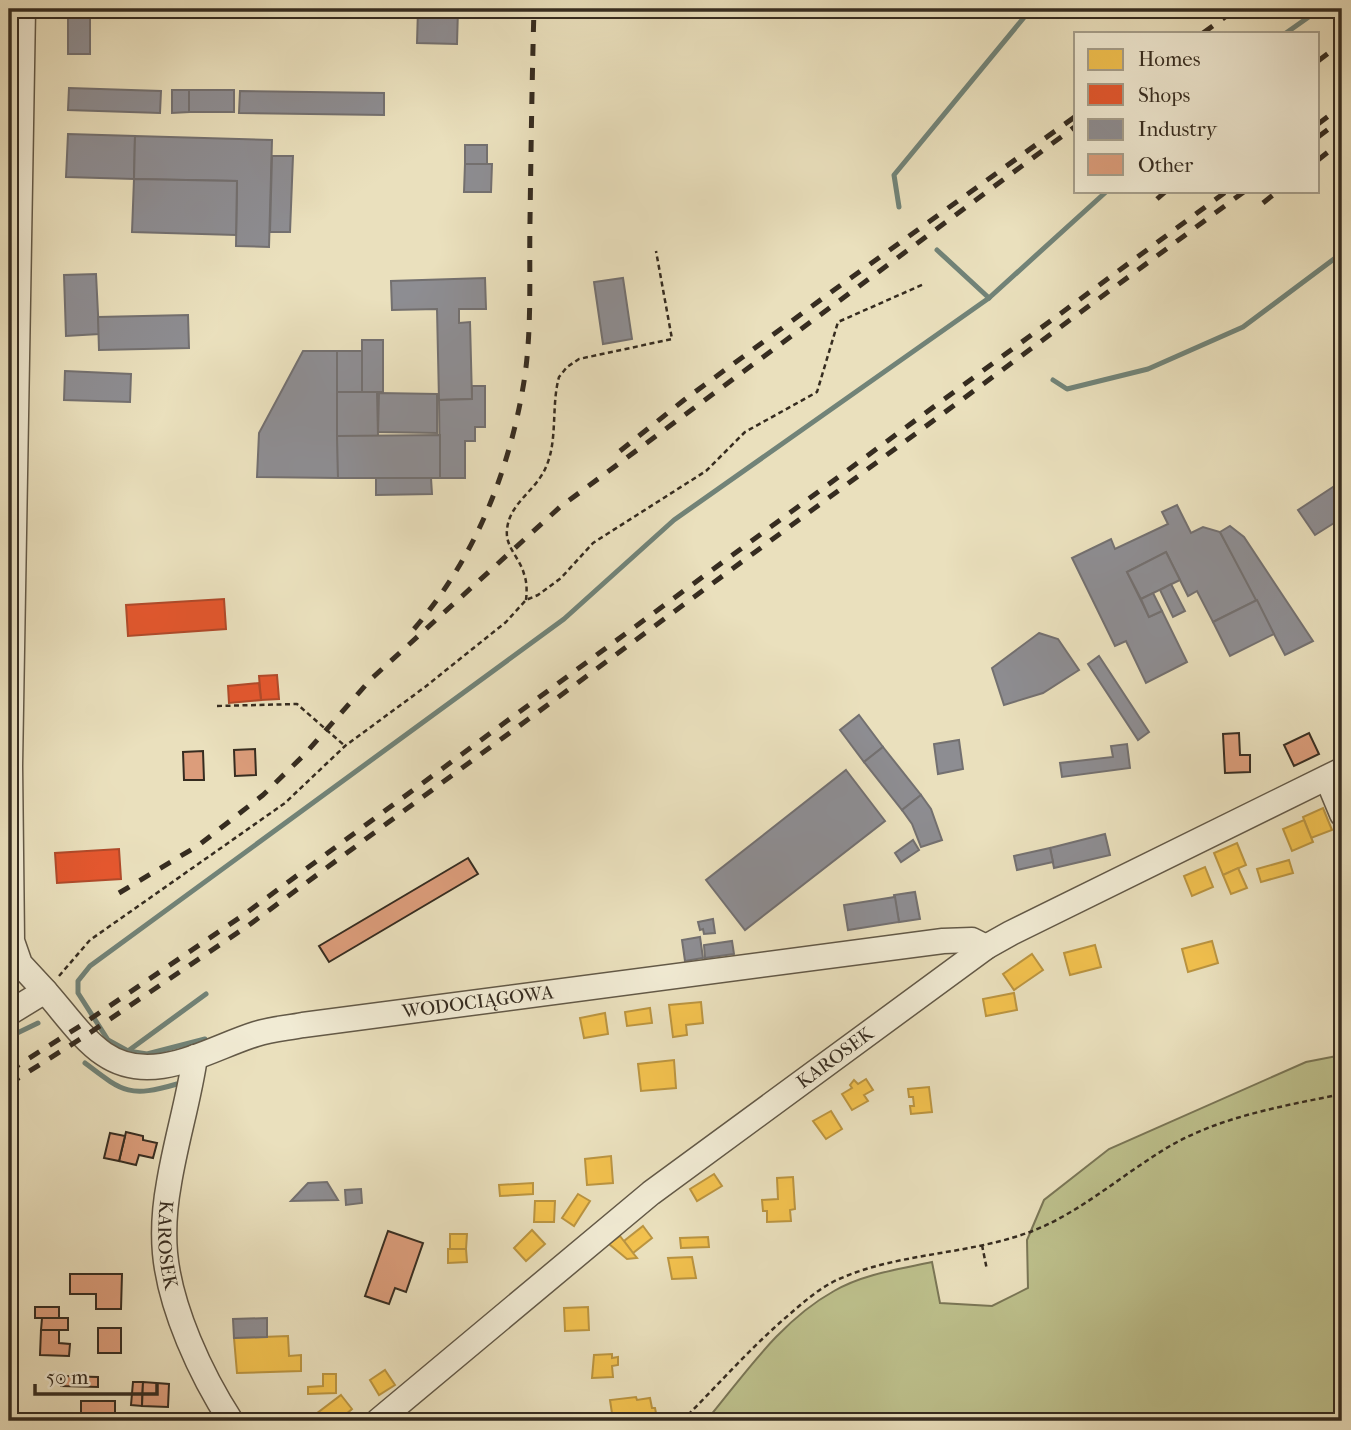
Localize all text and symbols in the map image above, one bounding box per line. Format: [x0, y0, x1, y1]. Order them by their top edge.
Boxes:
legend [1074, 32, 1320, 192]
text: Homes [1138, 47, 1201, 71]
text: Shops [1138, 83, 1191, 107]
text: Industry [1138, 117, 1218, 141]
text: Other [1138, 153, 1193, 177]
street label: WODOCIĄGOWA [400, 981, 555, 1023]
street label: KAROSEK [792, 1022, 879, 1093]
street label: KAROSEK [153, 1199, 182, 1293]
scale bar [35, 1353, 158, 1397]
text: 50 m [46, 1365, 89, 1389]

